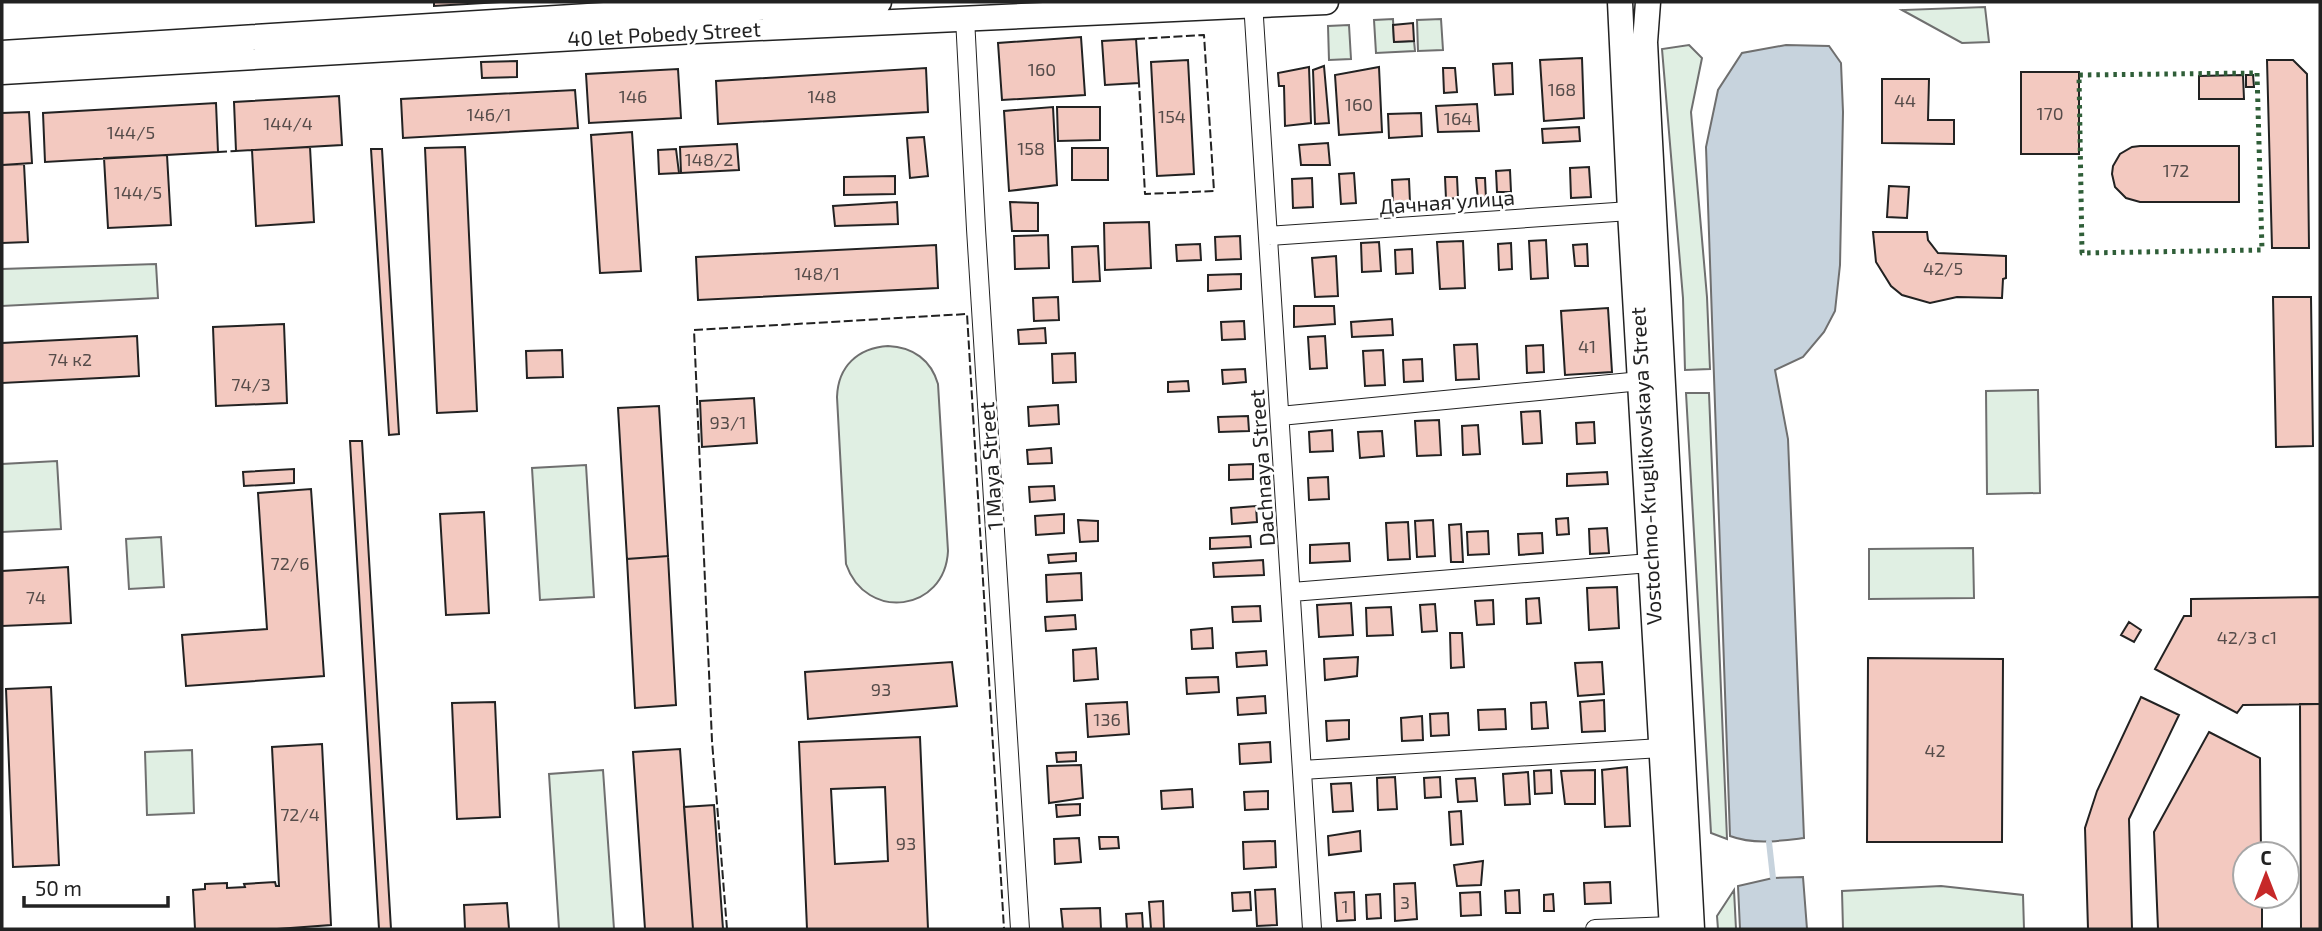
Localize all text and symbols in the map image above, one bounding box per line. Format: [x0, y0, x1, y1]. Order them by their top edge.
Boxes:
street label: 40 let Pobedy Street [567, 15, 761, 51]
house number: 160 [1028, 58, 1056, 80]
house number: 168 [1548, 78, 1576, 100]
house number: 146 [619, 85, 647, 107]
house number: 148 [807, 85, 837, 107]
house number: 44 [1894, 89, 1916, 111]
house number: 160 [1345, 93, 1373, 115]
house number: 170 [2036, 102, 2064, 124]
house number: 146/1 [467, 103, 512, 125]
house number: 154 [1158, 105, 1186, 127]
house number: 164 [1444, 107, 1472, 129]
house number: 144/4 [263, 112, 313, 134]
house number: 144/5 [107, 121, 155, 143]
house number: 158 [1017, 137, 1045, 159]
house number: 148/2 [685, 148, 733, 170]
house number: 172 [2163, 159, 2189, 181]
house number: 144/5 [114, 181, 162, 203]
street label: Дачная улица [1378, 184, 1516, 219]
house number: 42/5 [1923, 257, 1963, 279]
house number: 148/1 [794, 262, 840, 284]
street label: Vostochno-Kruglikovskaya Street [1624, 306, 1666, 626]
house number: 41 [1578, 335, 1596, 357]
house number: 74 к2 [48, 348, 92, 370]
house number: 74/3 [231, 373, 271, 395]
street label: Dachnaya Street [1243, 389, 1279, 547]
street label: 1 Maya Street [973, 401, 1007, 531]
house number: 93/1 [710, 411, 746, 433]
house number: 72/6 [271, 552, 309, 574]
house number: 74 [26, 586, 46, 608]
house number: 42/3 с1 [2217, 626, 2277, 648]
house number: 93 [871, 678, 891, 700]
house number: 136 [1093, 708, 1121, 730]
house number: 42 [1924, 739, 1946, 761]
house number: 72/4 [280, 803, 320, 825]
house number: 93 [896, 832, 916, 854]
north arrow [2231, 840, 2301, 910]
text: С [2260, 846, 2272, 869]
scale bar [24, 864, 168, 908]
text: 50 m [35, 875, 82, 900]
house number: 3 [1400, 891, 1410, 913]
house number: 1 [1341, 895, 1349, 917]

